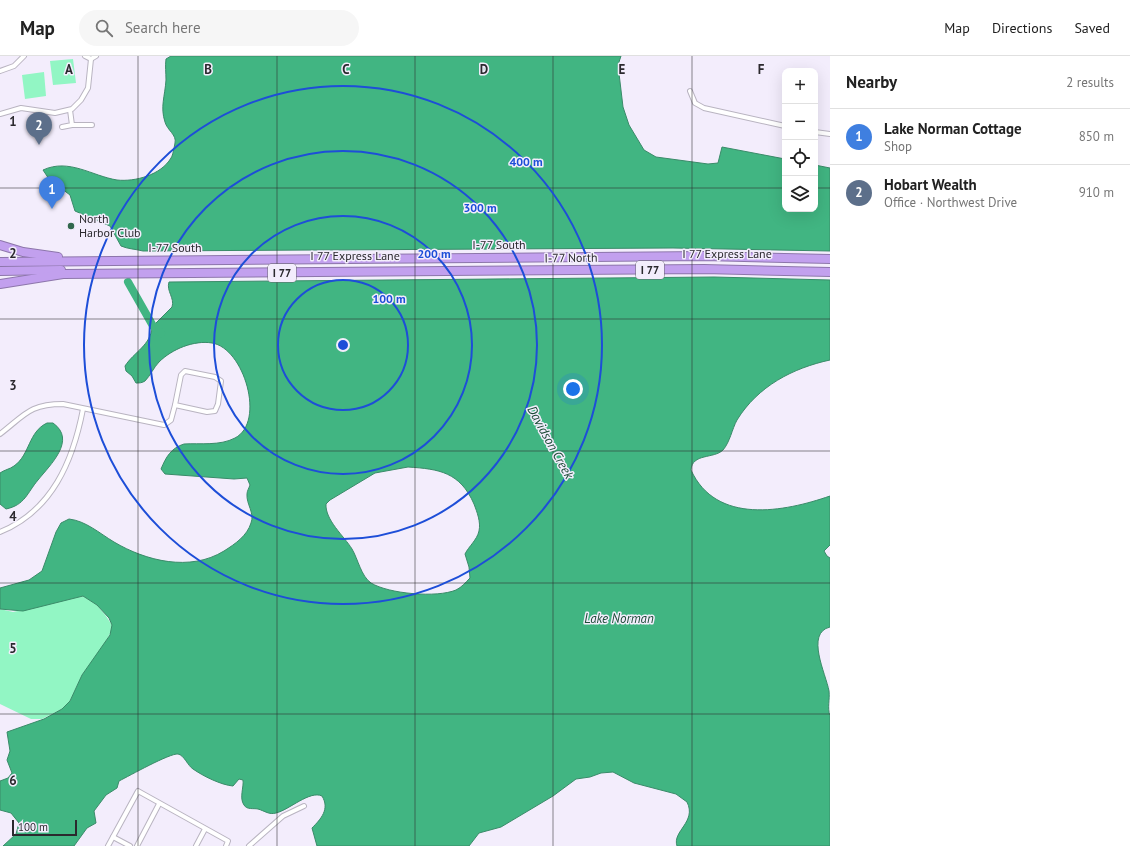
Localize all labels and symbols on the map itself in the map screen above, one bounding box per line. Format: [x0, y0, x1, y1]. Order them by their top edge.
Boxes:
text: A [65, 61, 73, 78]
text: B [204, 61, 212, 78]
text: C [342, 61, 350, 78]
text: D [480, 61, 488, 78]
text: E [619, 61, 626, 78]
text: F [758, 61, 765, 78]
pin: 2 [26, 112, 52, 145]
text: 1 [9, 113, 17, 130]
text: 400 m [509, 154, 543, 169]
pin: 1 [39, 176, 65, 209]
text: 300 m [463, 200, 497, 215]
place label: North Harbor Club [79, 211, 141, 240]
marker: North Harbor Club [66, 221, 76, 231]
street label: I-77 South [472, 237, 526, 252]
street label: I-77 South [148, 240, 202, 255]
text: 2 [9, 245, 17, 262]
text: 200 m [417, 246, 451, 261]
street label: I 77 Express Lane [682, 246, 772, 261]
street label: I 77 Express Lane [310, 248, 400, 263]
street label: I-77 North [544, 250, 598, 265]
road number: I 77 [636, 261, 664, 279]
road number: I 77 [268, 264, 296, 282]
text: 100 m [372, 291, 406, 306]
centre of rings [336, 338, 350, 352]
text: 3 [9, 377, 17, 394]
your location [563, 379, 583, 399]
water label: Davidson Creek [524, 403, 578, 483]
text: 4 [9, 508, 17, 525]
water label: Lake Norman [584, 610, 654, 627]
text: 5 [9, 640, 17, 657]
text: 6 [9, 772, 17, 789]
scale bar [12, 818, 77, 837]

